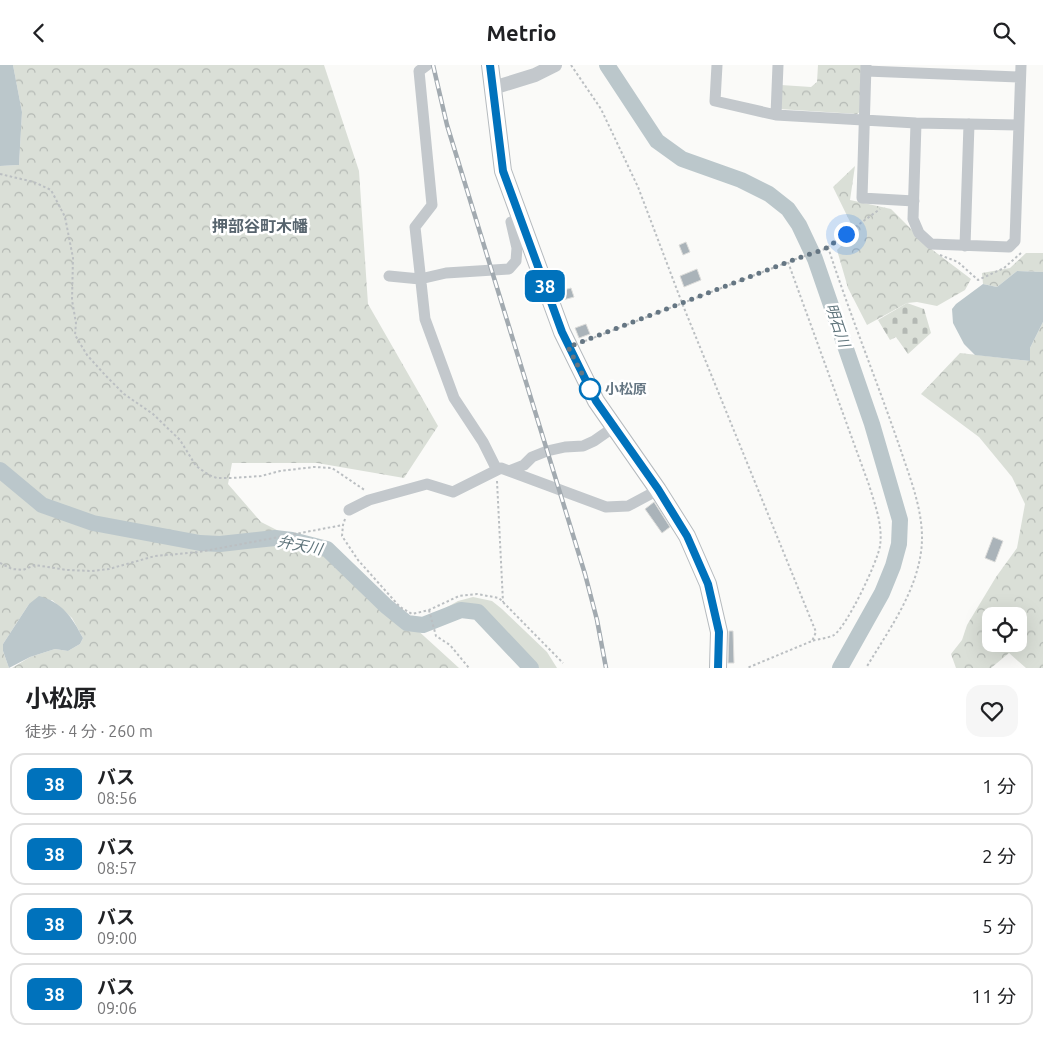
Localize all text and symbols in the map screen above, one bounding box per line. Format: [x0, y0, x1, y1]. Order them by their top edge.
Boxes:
icon: back [25, 19, 53, 47]
icon: search [990, 19, 1018, 47]
text: Metrio [486, 20, 557, 45]
district label: 押部谷町木幡 [212, 217, 308, 235]
your location [834, 222, 859, 247]
line badge: 38 [522, 270, 568, 302]
text: 38 [535, 276, 555, 296]
water label: 明石川 [823, 301, 854, 351]
marker: 小松原 [579, 378, 601, 400]
place label: 小松原 [605, 381, 647, 397]
water label: 弁天川 [276, 532, 326, 558]
map controls [982, 607, 1027, 652]
button: locate [982, 607, 1027, 652]
text: 小松原 [25, 685, 97, 712]
button: heart [966, 685, 1018, 737]
text: 徒歩 · 4 分 · 260 m [25, 722, 153, 740]
text: バス [97, 766, 135, 788]
text: 38 [44, 774, 65, 794]
text: 1 分 [982, 775, 1016, 797]
text: 08:56 [97, 789, 137, 807]
text: バス [97, 836, 135, 858]
text: 38 [44, 844, 65, 864]
text: 2 分 [982, 845, 1016, 867]
text: 08:57 [97, 859, 137, 877]
text: バス [97, 906, 135, 928]
text: 38 [44, 914, 65, 934]
text: 5 分 [982, 915, 1016, 937]
text: 09:00 [97, 929, 137, 947]
text: バス [97, 976, 135, 998]
text: 38 [44, 984, 65, 1004]
text: 11 分 [971, 985, 1016, 1007]
text: 09:06 [97, 999, 137, 1017]

